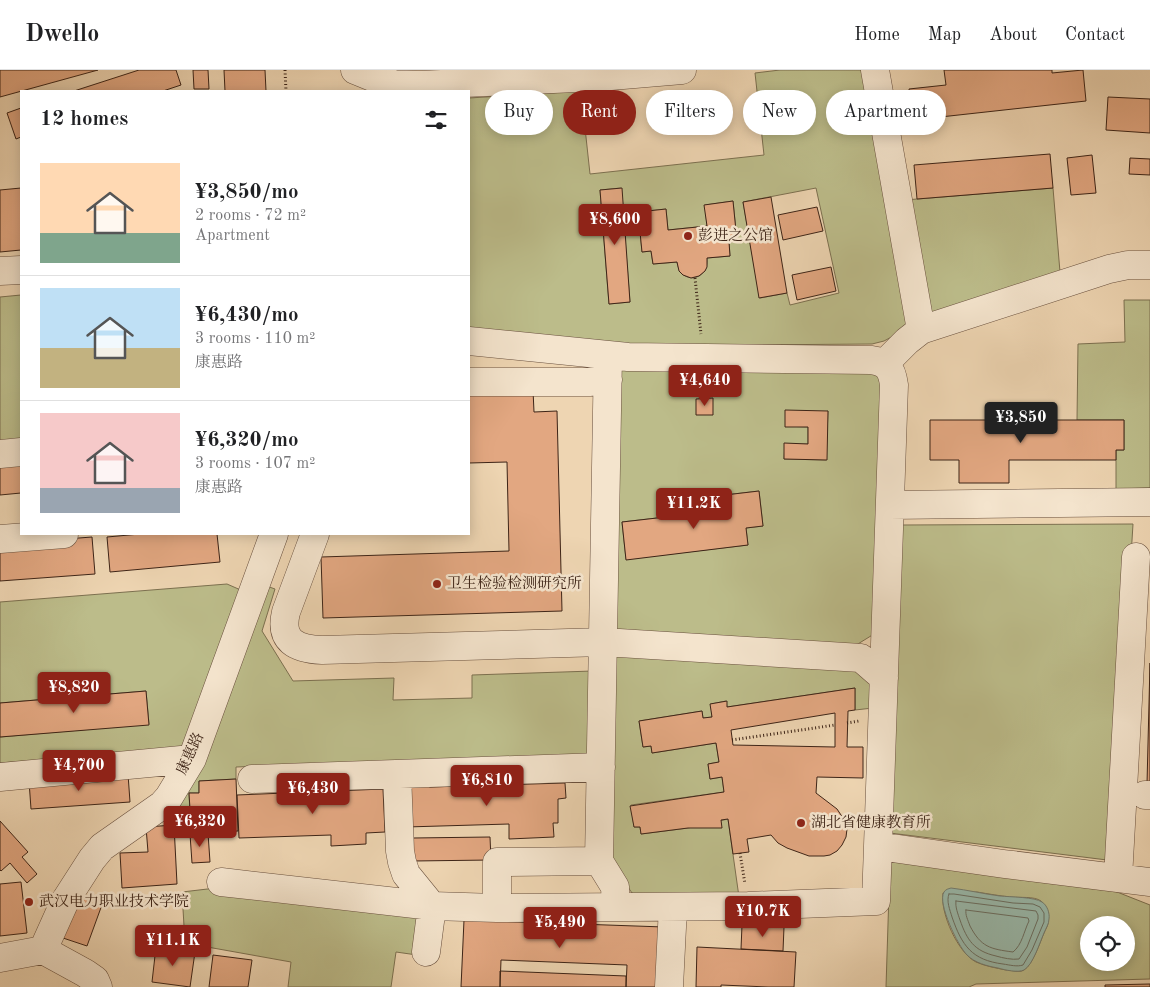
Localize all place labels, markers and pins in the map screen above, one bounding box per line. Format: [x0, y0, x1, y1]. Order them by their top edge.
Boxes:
pin: ¥8,600 [574, 204, 656, 246]
place label: 彭进之公馆 [698, 227, 773, 244]
marker: 彭进之公馆 [682, 230, 694, 242]
pin: ¥4,640 [664, 364, 746, 407]
pin: ¥3,850 [980, 402, 1062, 444]
pin: ¥11.2K [653, 488, 735, 530]
place label: 卫生检验检测研究所 [447, 575, 582, 592]
marker: 卫生检验检测研究所 [431, 578, 443, 590]
pin: ¥8,820 [33, 672, 115, 714]
pin: ¥4,700 [38, 750, 120, 792]
pin: ¥6,810 [446, 764, 528, 807]
pin: ¥6,430 [272, 772, 354, 815]
pin: ¥6,320 [159, 806, 241, 848]
place label: 湖北省健康教育所 [811, 814, 931, 831]
marker: 湖北省健康教育所 [795, 817, 807, 829]
place label: 武汉电力职业技术学院 [39, 893, 189, 910]
marker: 武汉电力职业技术学院 [23, 896, 35, 908]
pin: ¥10.7K [722, 896, 804, 938]
pin: ¥5,490 [519, 906, 601, 949]
pin: ¥11.1K [132, 924, 214, 967]

